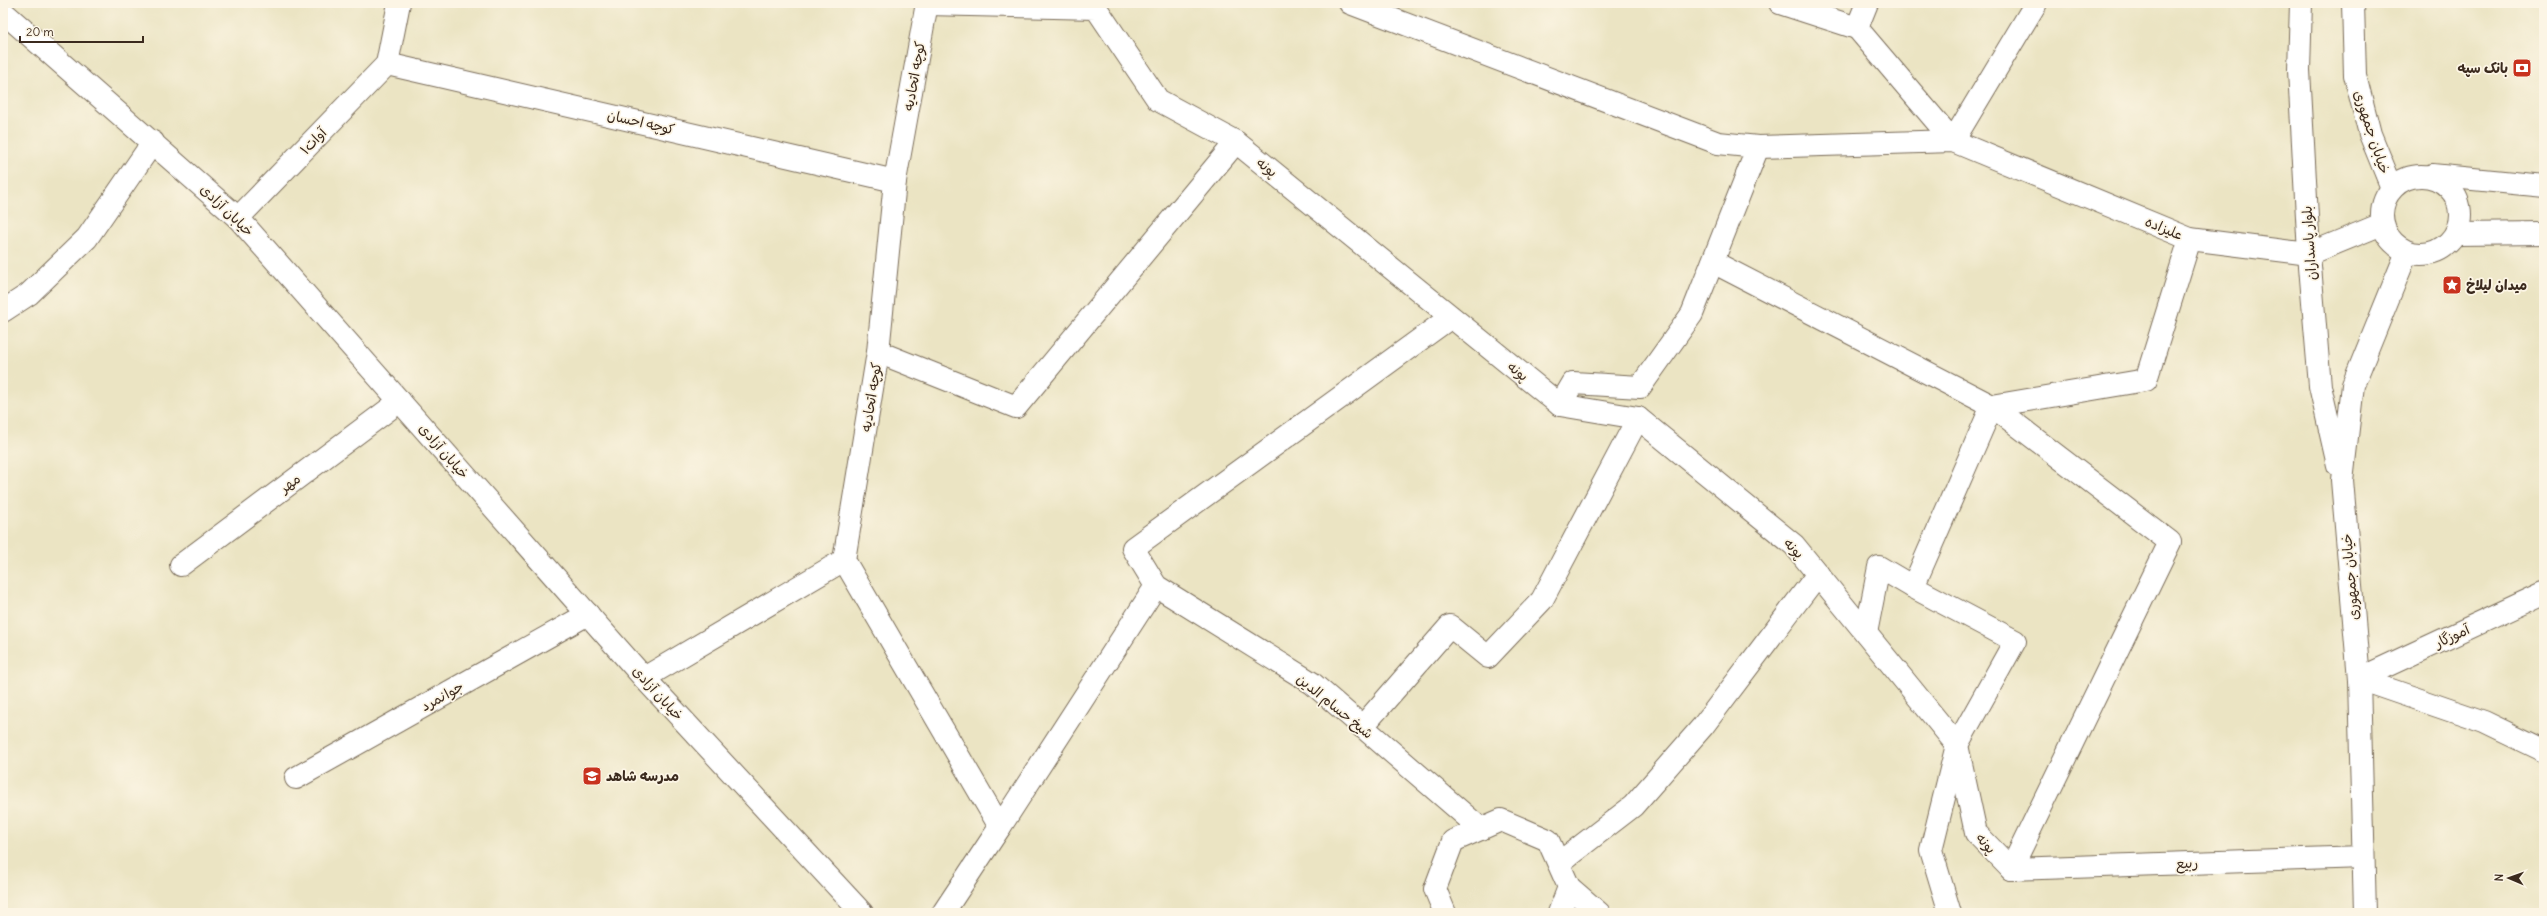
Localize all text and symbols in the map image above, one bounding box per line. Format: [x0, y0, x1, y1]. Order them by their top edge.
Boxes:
scale bar [20, 18, 143, 44]
text: 20 m [26, 24, 54, 39]
street label: کوچه اتحادیه [899, 40, 930, 112]
bank icon: بانک سپه [2511, 57, 2533, 79]
place label: بانک سپه [2457, 59, 2508, 77]
street label: خیابان جمهوری [2349, 88, 2394, 176]
street label: کوچه احسان [605, 105, 677, 139]
street label: آوات۱ [296, 123, 331, 158]
street label: پونه [1252, 153, 1281, 182]
street label: خیابان آزادی [196, 180, 258, 240]
street label: بلوار پاسداران [2297, 205, 2322, 281]
street label: علیزاده [2142, 212, 2186, 244]
place icon: میدان لیلاخ [2441, 274, 2463, 296]
place label: میدان لیلاخ [2466, 276, 2527, 294]
street label: پونه [1503, 357, 1532, 386]
street label: کوچه اتحادیه [857, 361, 886, 433]
street label: خیابان آزادی [415, 420, 473, 482]
street label: مهر [275, 469, 304, 497]
street label: خیابان جمهوری [2337, 533, 2364, 621]
street label: پونه [1779, 534, 1808, 563]
street label: آموزگار [2431, 620, 2473, 652]
street label: خیابان آزادی [629, 662, 687, 724]
street label: شیخ حسام الدین [1292, 670, 1377, 744]
street label: جوانمرد [417, 677, 467, 715]
school or university icon: مدرسه شاهد [581, 765, 603, 787]
place label: مدرسه شاهد [606, 767, 679, 785]
street label: پونه [1971, 829, 2000, 858]
street label: ربیع [2176, 854, 2199, 874]
north arrow [2489, 858, 2529, 898]
text: N [2492, 874, 2506, 882]

